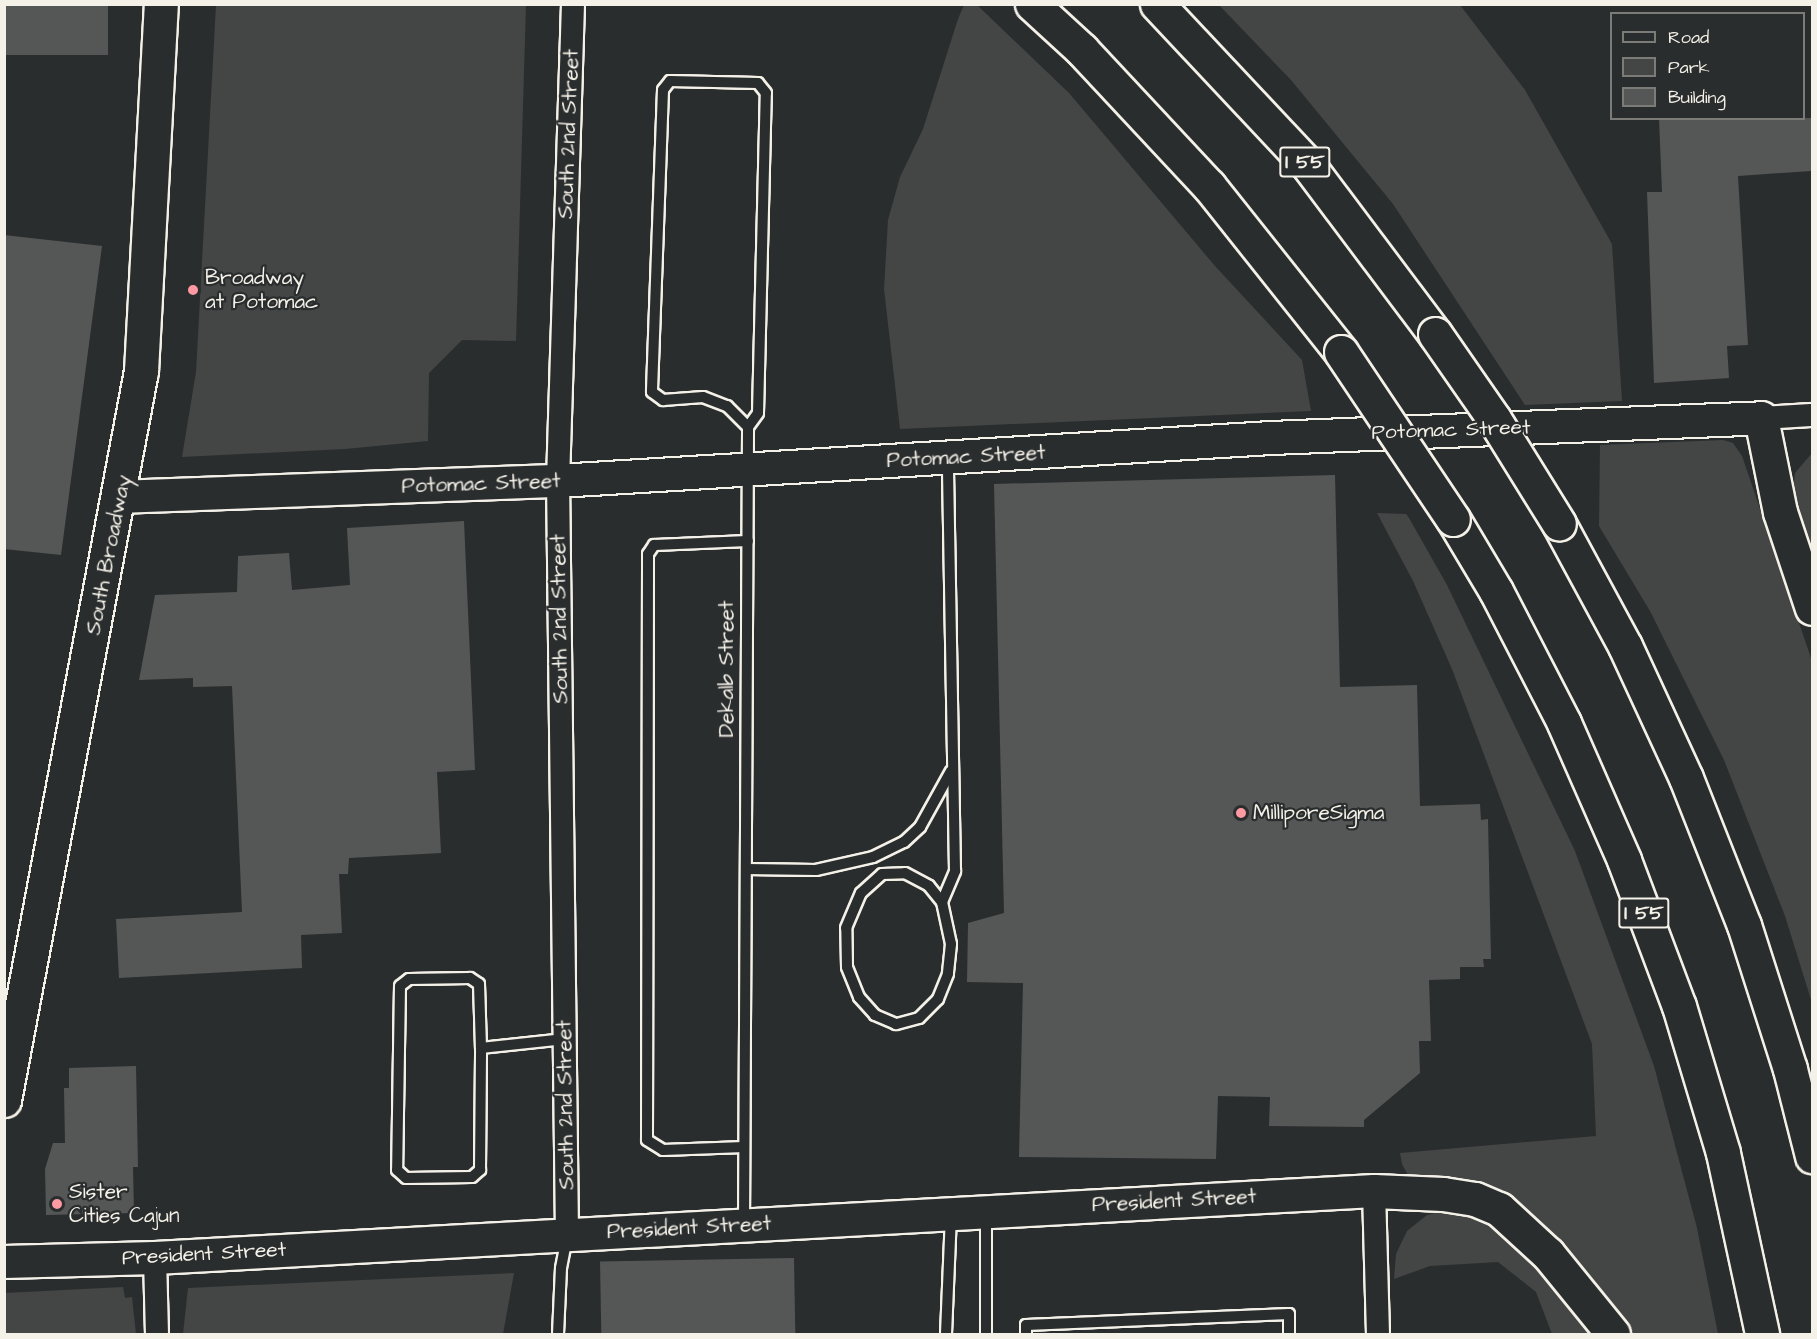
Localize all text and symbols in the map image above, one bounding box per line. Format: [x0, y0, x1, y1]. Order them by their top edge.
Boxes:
legend [1610, 12, 1805, 120]
text: Road [1668, 25, 1709, 50]
street label: South 2nd Street [553, 49, 585, 219]
text: Park [1668, 55, 1710, 80]
text: Building [1668, 85, 1726, 110]
road number: I 55 [1278, 145, 1332, 179]
place label: Broadway at Potomac [205, 265, 318, 315]
marker: Broadway at Potomac [186, 283, 200, 297]
street label: Potomac Street [1371, 415, 1531, 445]
street label: Potomac Street [886, 440, 1046, 474]
street label: Potomac Street [401, 469, 561, 499]
street label: South Broadway [81, 473, 137, 637]
street label: South 2nd Street [546, 534, 574, 704]
street label: Dekalb Street [714, 601, 740, 737]
place label: MilliporeSigma [1253, 800, 1384, 826]
marker: MilliporeSigma [1234, 806, 1248, 820]
road number: I 55 [1617, 896, 1671, 930]
street label: South 2nd Street [552, 1020, 580, 1190]
place label: Sister Cities Cajun [69, 1179, 179, 1229]
street label: President Street [1091, 1184, 1257, 1218]
marker: Sister Cities Cajun [50, 1197, 64, 1211]
street label: President Street [606, 1211, 772, 1245]
street label: President Street [121, 1237, 287, 1271]

